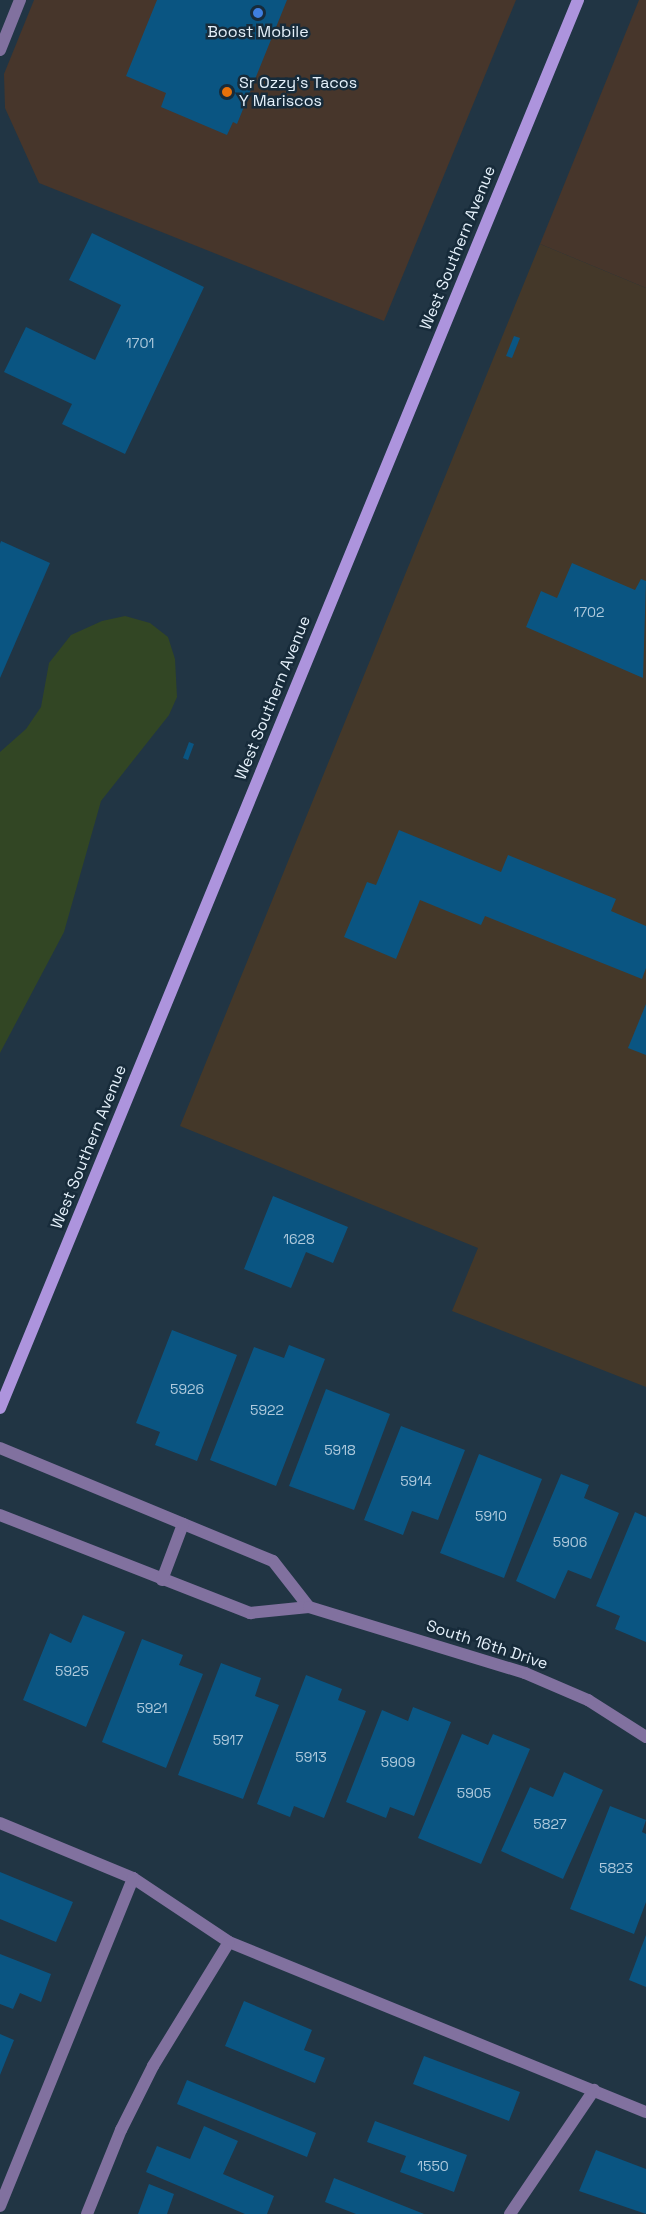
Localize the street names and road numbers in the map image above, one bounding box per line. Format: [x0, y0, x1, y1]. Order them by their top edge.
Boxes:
street label: West Southern Avenue [416, 163, 500, 333]
street label: West Southern Avenue [231, 613, 315, 783]
street label: West Southern Avenue [47, 1062, 131, 1232]
street label: South 16th Drive [424, 1616, 550, 1674]

